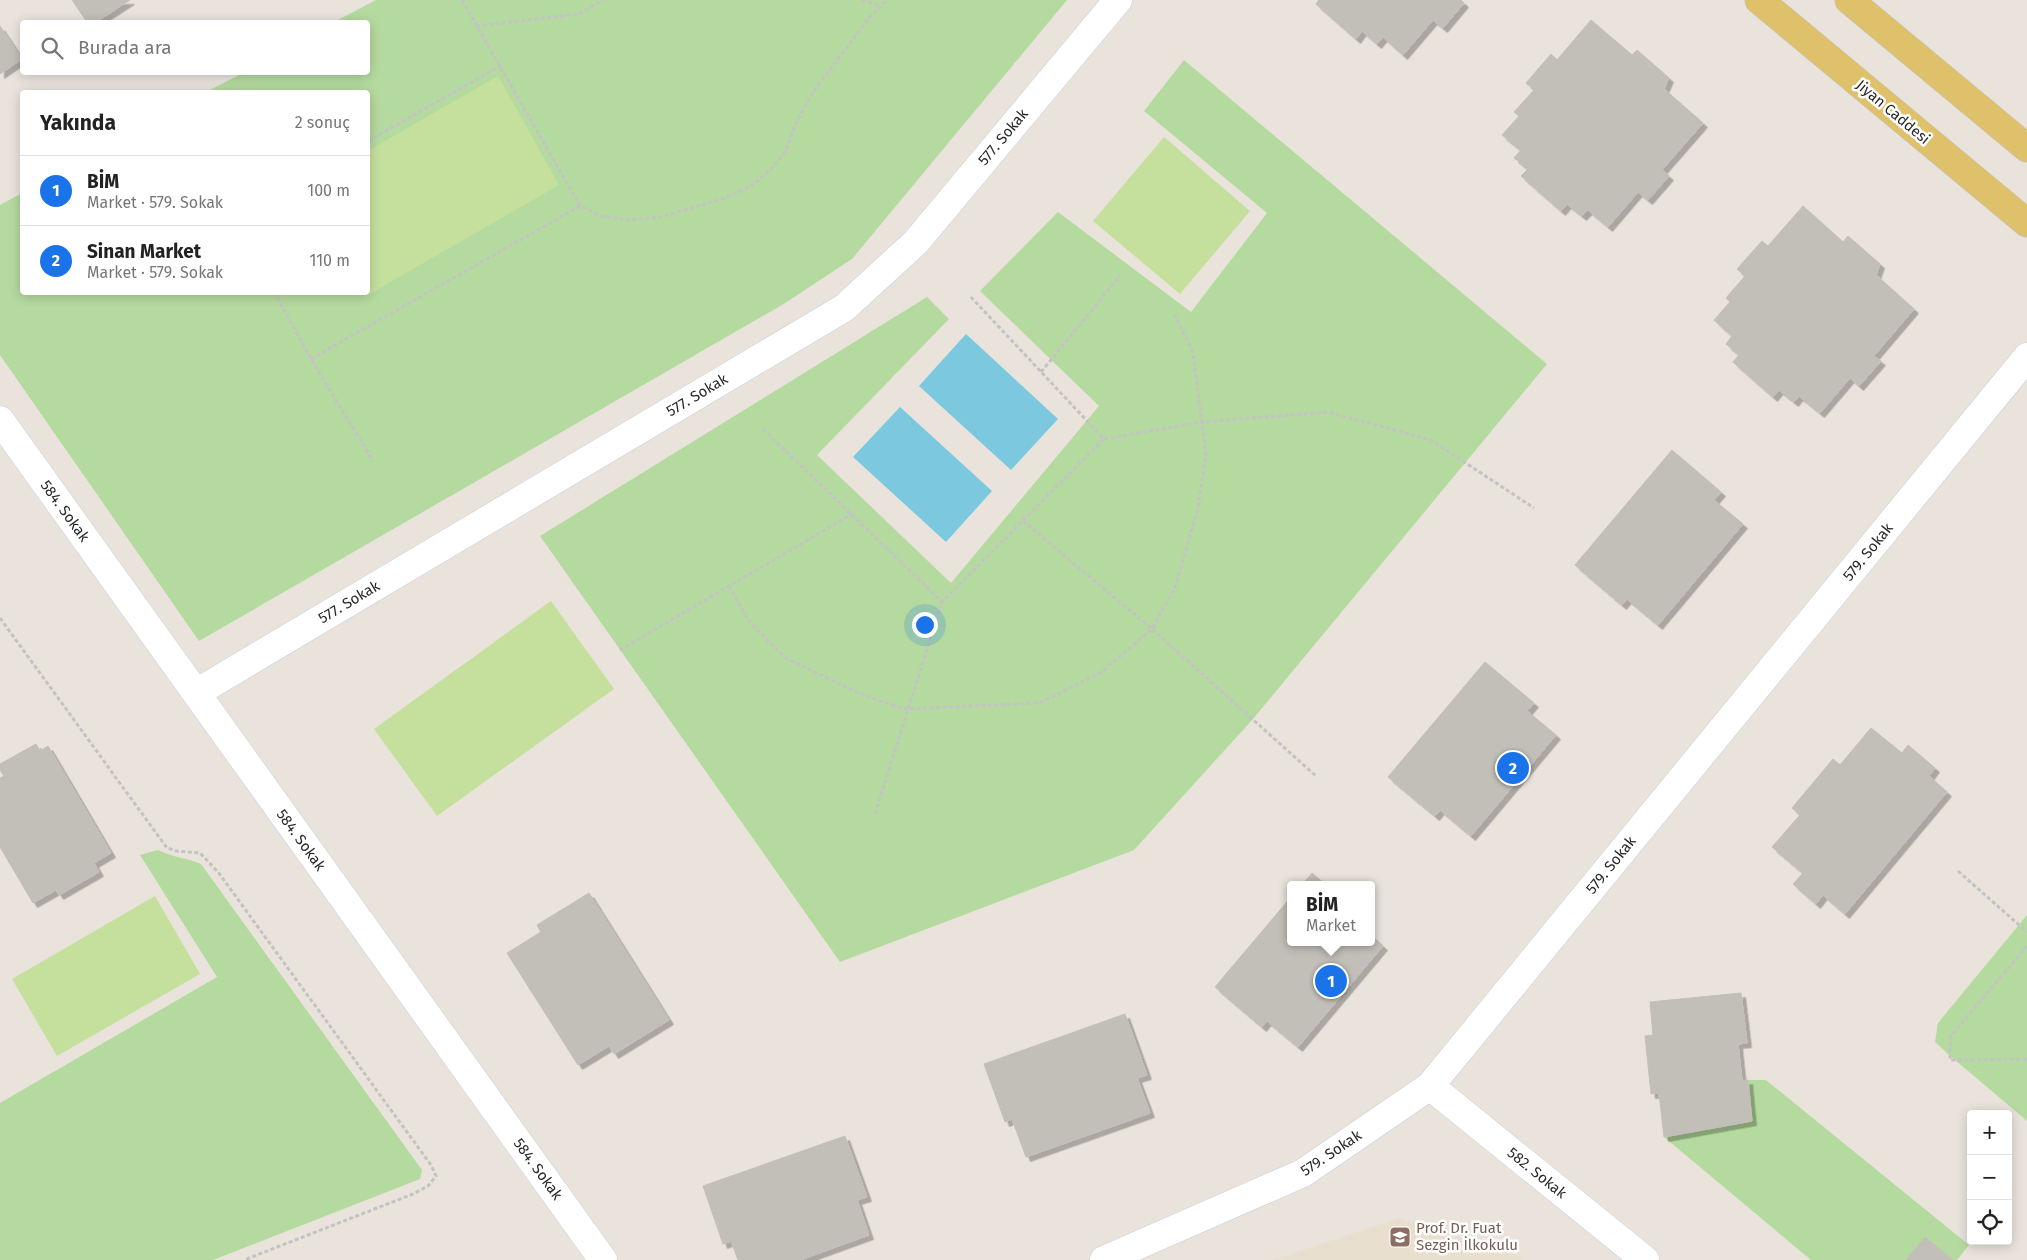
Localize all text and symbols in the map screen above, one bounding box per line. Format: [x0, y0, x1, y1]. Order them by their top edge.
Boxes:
search box [20, 20, 370, 75]
icon: search [38, 34, 66, 62]
text: Burada ara [78, 36, 172, 59]
street label: Jiyan Caddesi [1852, 76, 1934, 148]
street label: 577. Sokak [974, 105, 1032, 169]
text: Yakında [40, 110, 116, 136]
text: 2 sonuç [295, 113, 350, 132]
text: BİM [87, 170, 119, 193]
text: 1 [52, 181, 60, 200]
text: 100 m [307, 181, 350, 200]
text: Market · 579. Sokak [87, 193, 223, 212]
text: Sinan Market [87, 240, 201, 263]
text: 2 [52, 251, 60, 270]
text: 110 m [309, 251, 350, 270]
text: Market · 579. Sokak [87, 263, 223, 282]
street label: 577. Sokak [663, 370, 731, 420]
street label: 584. Sokak [37, 477, 93, 545]
street label: 579. Sokak [1839, 519, 1897, 585]
street label: 577. Sokak [315, 577, 383, 627]
your location [912, 612, 938, 638]
pin: 2 [1497, 749, 1529, 787]
street label: 584. Sokak [273, 806, 329, 874]
street label: 579. Sokak [1582, 832, 1640, 898]
popup [1287, 881, 1375, 946]
text: BİM [1306, 893, 1338, 916]
text: Market [1306, 916, 1356, 935]
pin: 1 [1315, 962, 1347, 1000]
map controls [1967, 1110, 2012, 1245]
button: + [1967, 1110, 2012, 1155]
street label: 579. Sokak [1297, 1126, 1365, 1180]
street label: 584. Sokak [510, 1135, 566, 1203]
street label: 582. Sokak [1504, 1144, 1570, 1202]
button: − [1967, 1155, 2012, 1200]
button: locate [1967, 1200, 2012, 1245]
place label: Prof. Dr. Fuat Sezgin İlkokulu [1416, 1219, 1518, 1254]
school or university icon: Prof. Dr. Fuat Sezgin İlkokulu [1388, 1225, 1412, 1249]

